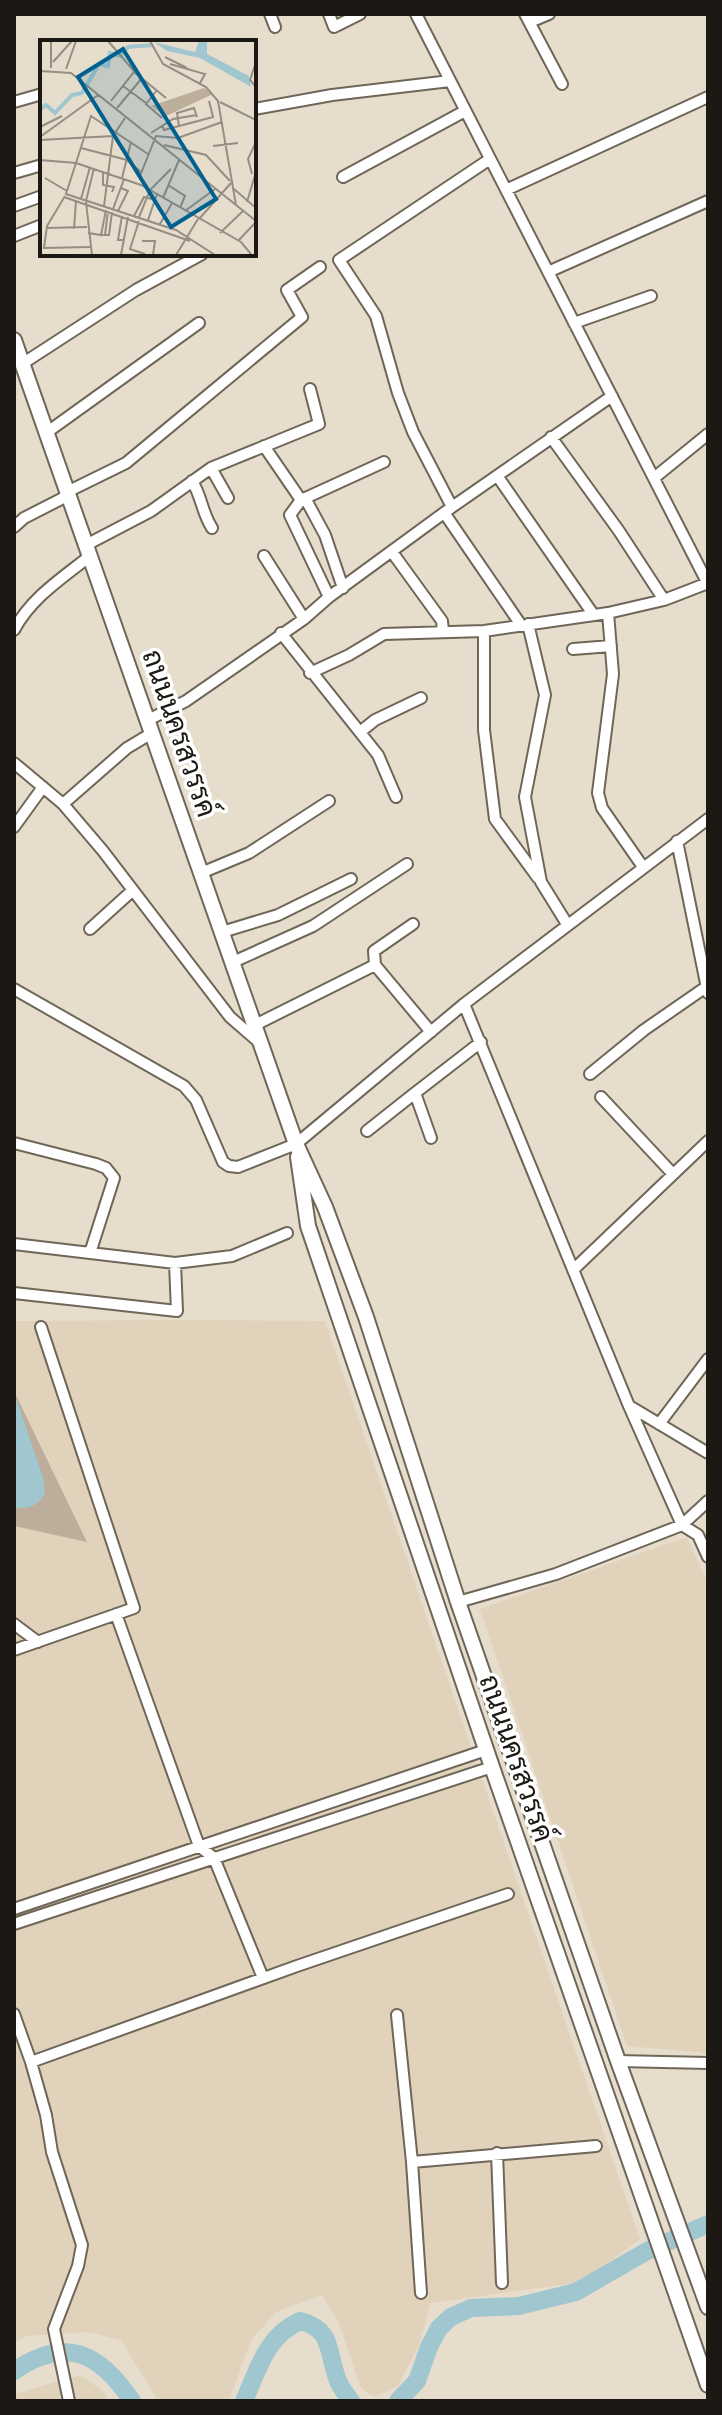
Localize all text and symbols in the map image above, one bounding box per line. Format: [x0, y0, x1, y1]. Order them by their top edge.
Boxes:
inset map [40, 40, 256, 256]
street label: ถนนนครสวรรค์ [132, 644, 227, 822]
street label: ถนนนครสวรรค์ [469, 1669, 564, 1847]

